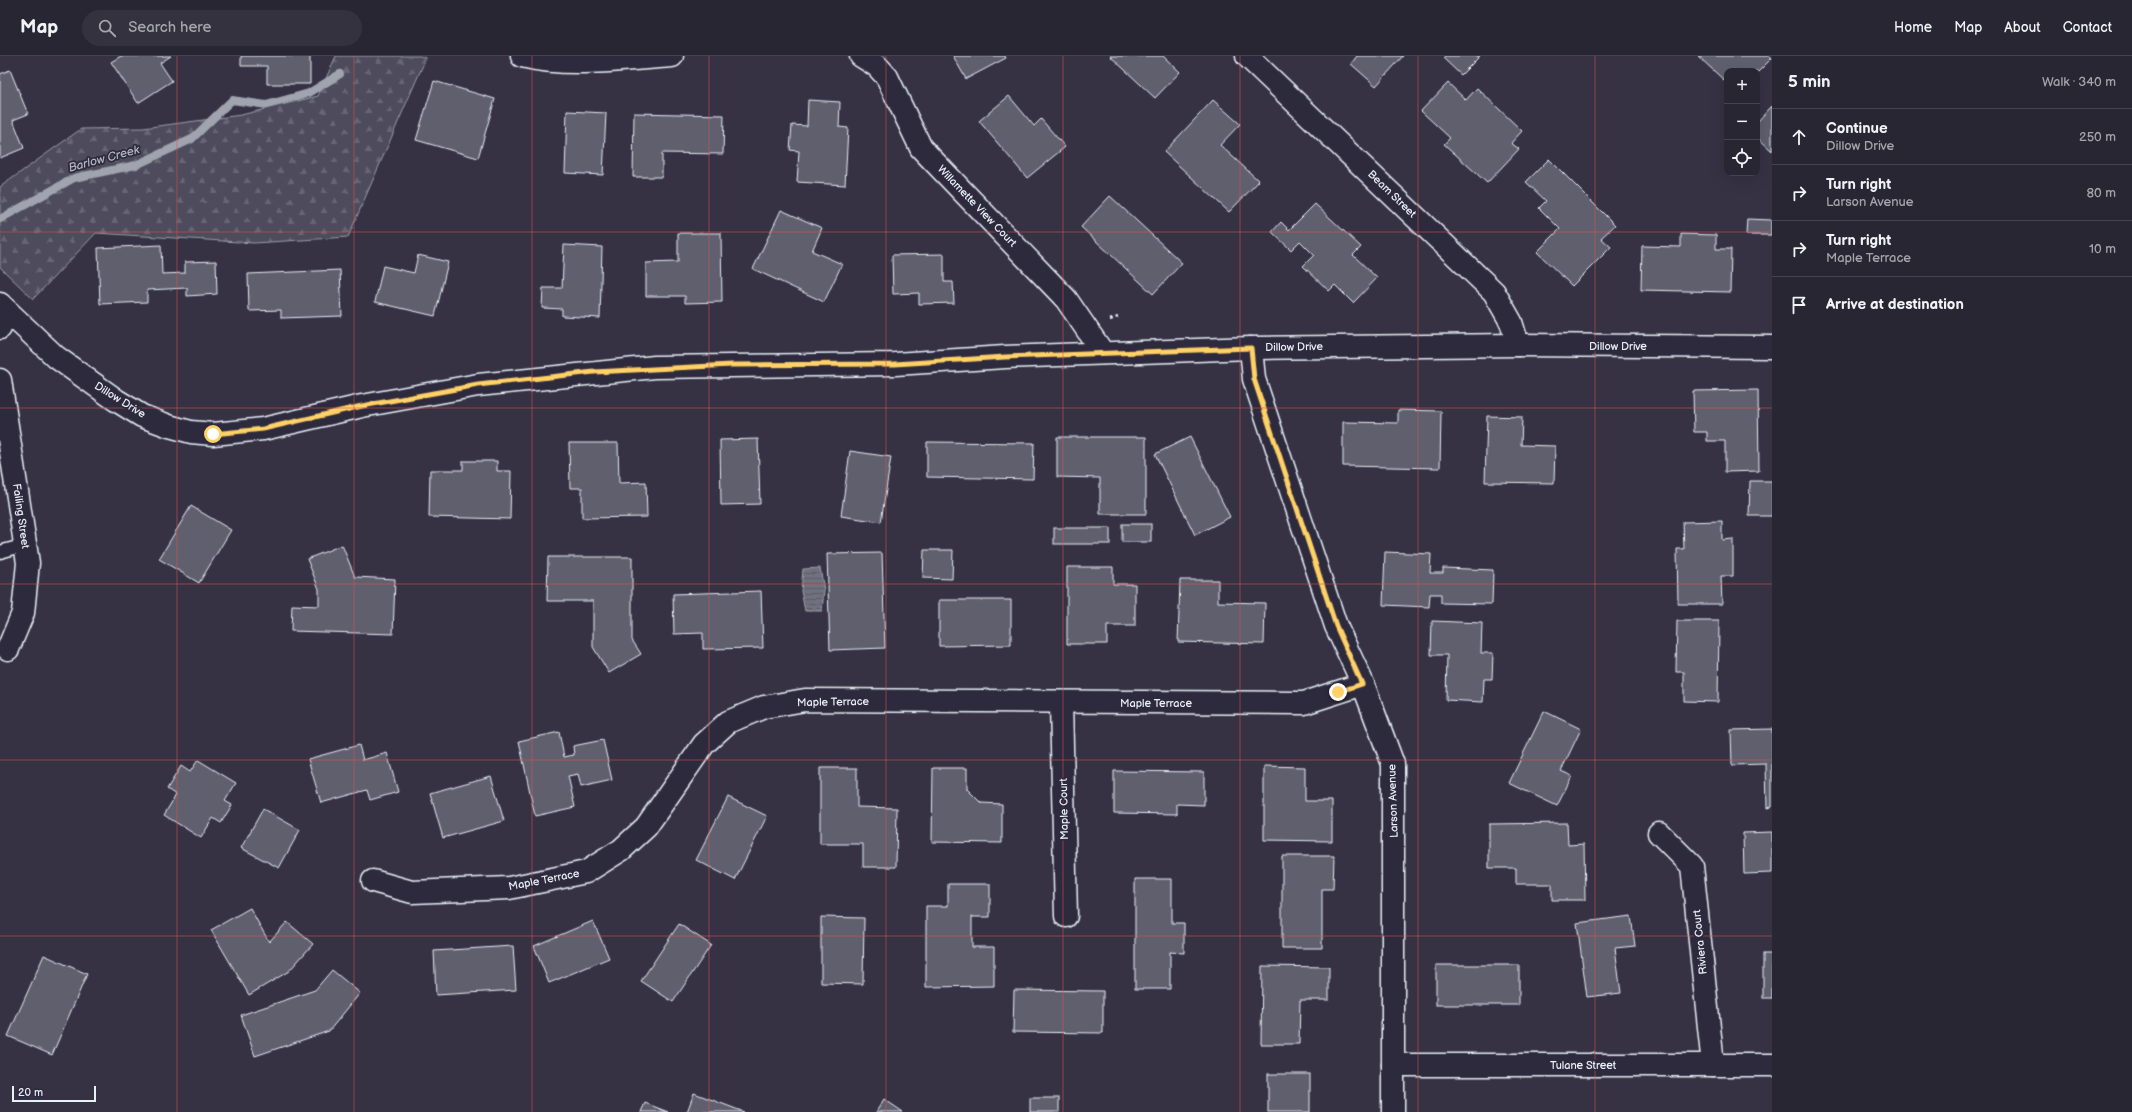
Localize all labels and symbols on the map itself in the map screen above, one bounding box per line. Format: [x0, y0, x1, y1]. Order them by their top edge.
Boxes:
water label: Barlow Creek [67, 142, 142, 176]
street label: Willamette View Court [935, 163, 1020, 250]
street label: Beam Street [1365, 168, 1419, 221]
street label: Dillow Drive [1265, 340, 1323, 354]
street label: Dillow Drive [1589, 340, 1647, 353]
street label: Dillow Drive [92, 379, 148, 421]
route start [204, 425, 222, 443]
street label: Failing Street [10, 483, 32, 550]
route end [1329, 683, 1347, 701]
street label: Maple Terrace [797, 695, 870, 709]
street label: Maple Terrace [1120, 697, 1192, 710]
street label: Larson Avenue [1385, 763, 1401, 838]
street label: Maple Court [1057, 778, 1071, 840]
street label: Maple Terrace [507, 867, 581, 893]
street label: Riviera Court [1690, 908, 1710, 975]
street label: Tulane Street [1550, 1059, 1617, 1072]
scale bar [12, 1084, 96, 1103]

